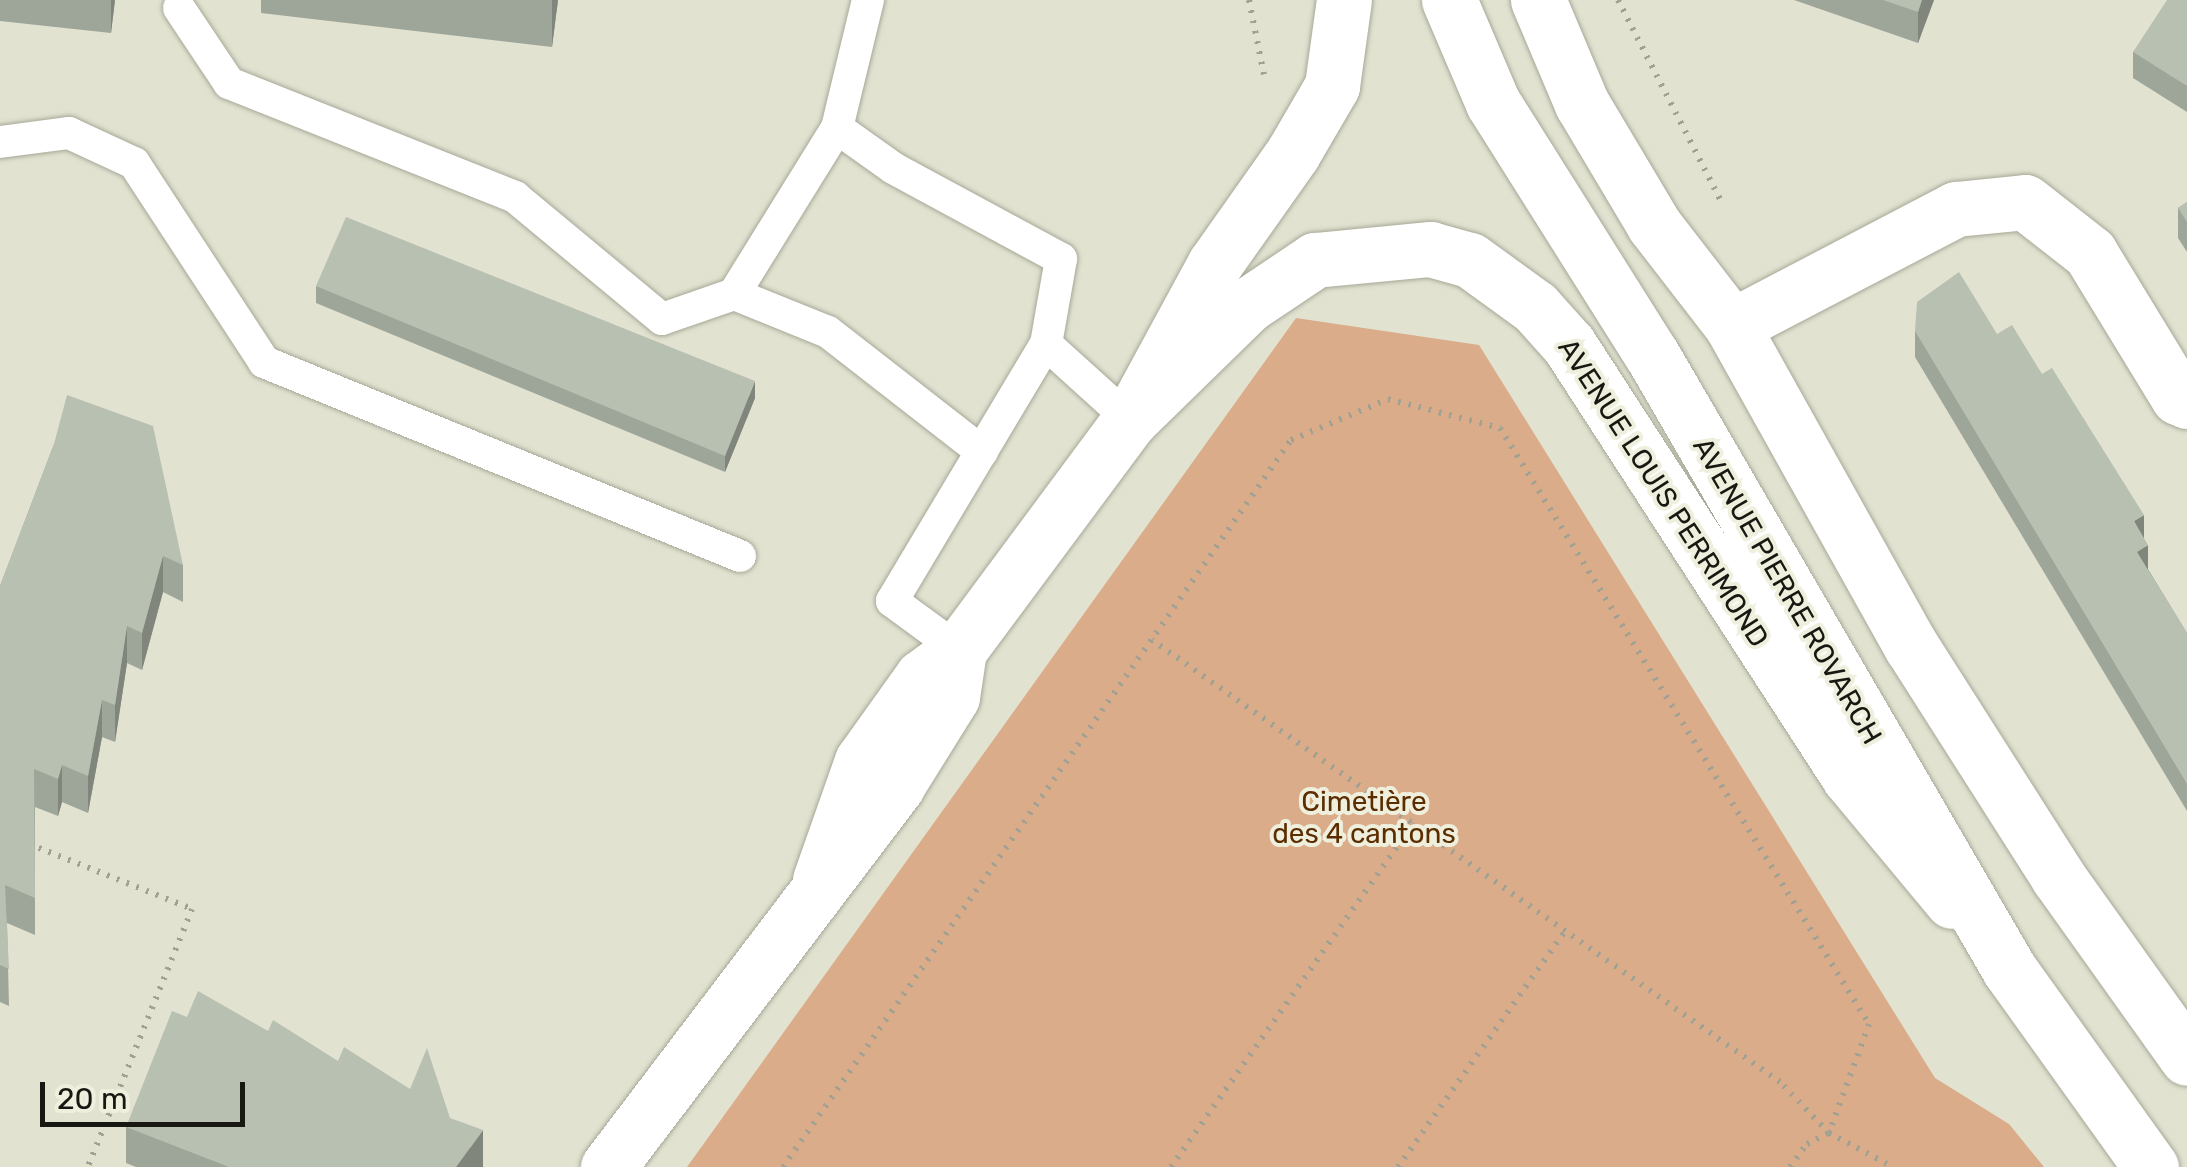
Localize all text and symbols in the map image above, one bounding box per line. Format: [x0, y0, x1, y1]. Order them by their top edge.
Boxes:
street label: AVENUE LOUIS PERRIMOND [1551, 333, 1775, 653]
street label: AVENUE PIERRE ROVARCH [1685, 432, 1889, 750]
park label: Cimetière des 4 cantons [1272, 785, 1456, 851]
scale bar [45, 1062, 250, 1124]
text: 20 m [57, 1081, 128, 1117]

